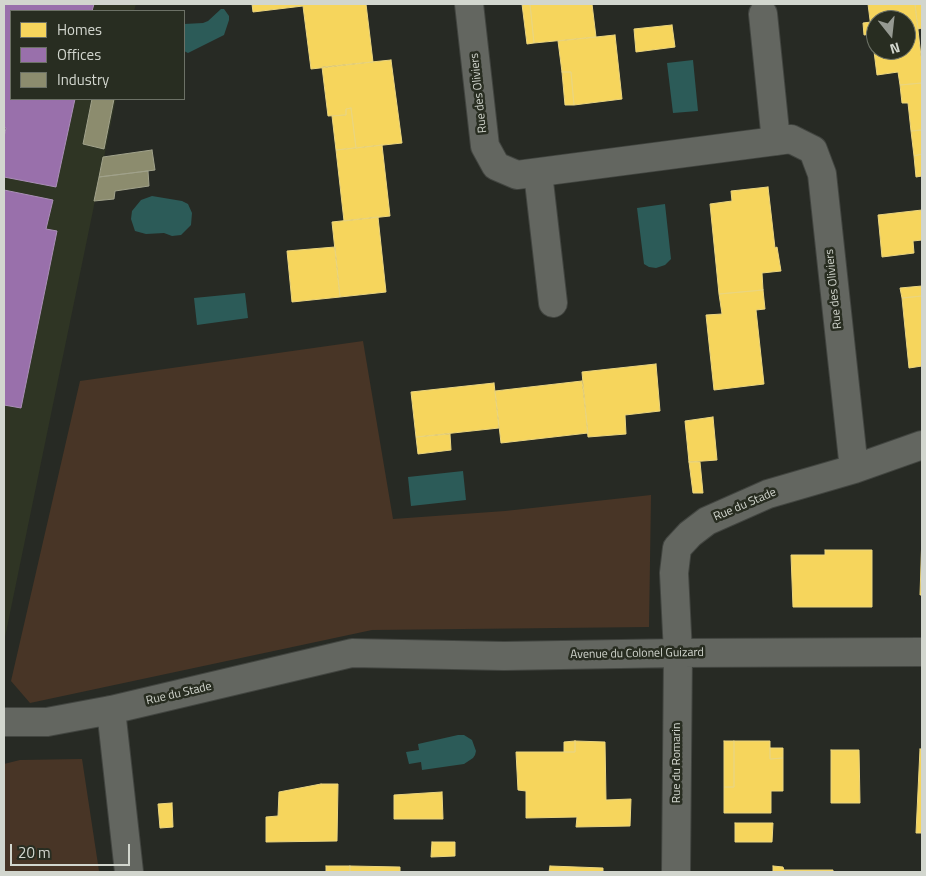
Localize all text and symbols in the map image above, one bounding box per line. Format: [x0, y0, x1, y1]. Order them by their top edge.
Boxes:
legend [10, 10, 185, 100]
north arrow [866, 10, 916, 60]
text: Homes [57, 18, 102, 41]
text: N [887, 38, 903, 60]
text: Offices [57, 43, 101, 66]
street label: Rue des Oliviers [468, 52, 490, 134]
text: Industry [57, 68, 109, 91]
street label: Rue des Oliviers [823, 248, 845, 330]
street label: Rue du Stade [711, 485, 779, 525]
street label: Avenue du Colonel Guizard [570, 646, 704, 662]
street label: Rue du Stade [145, 679, 213, 709]
street label: Rue du Romarin [670, 723, 684, 803]
scale bar [12, 834, 132, 866]
text: 20 m [18, 841, 51, 864]

